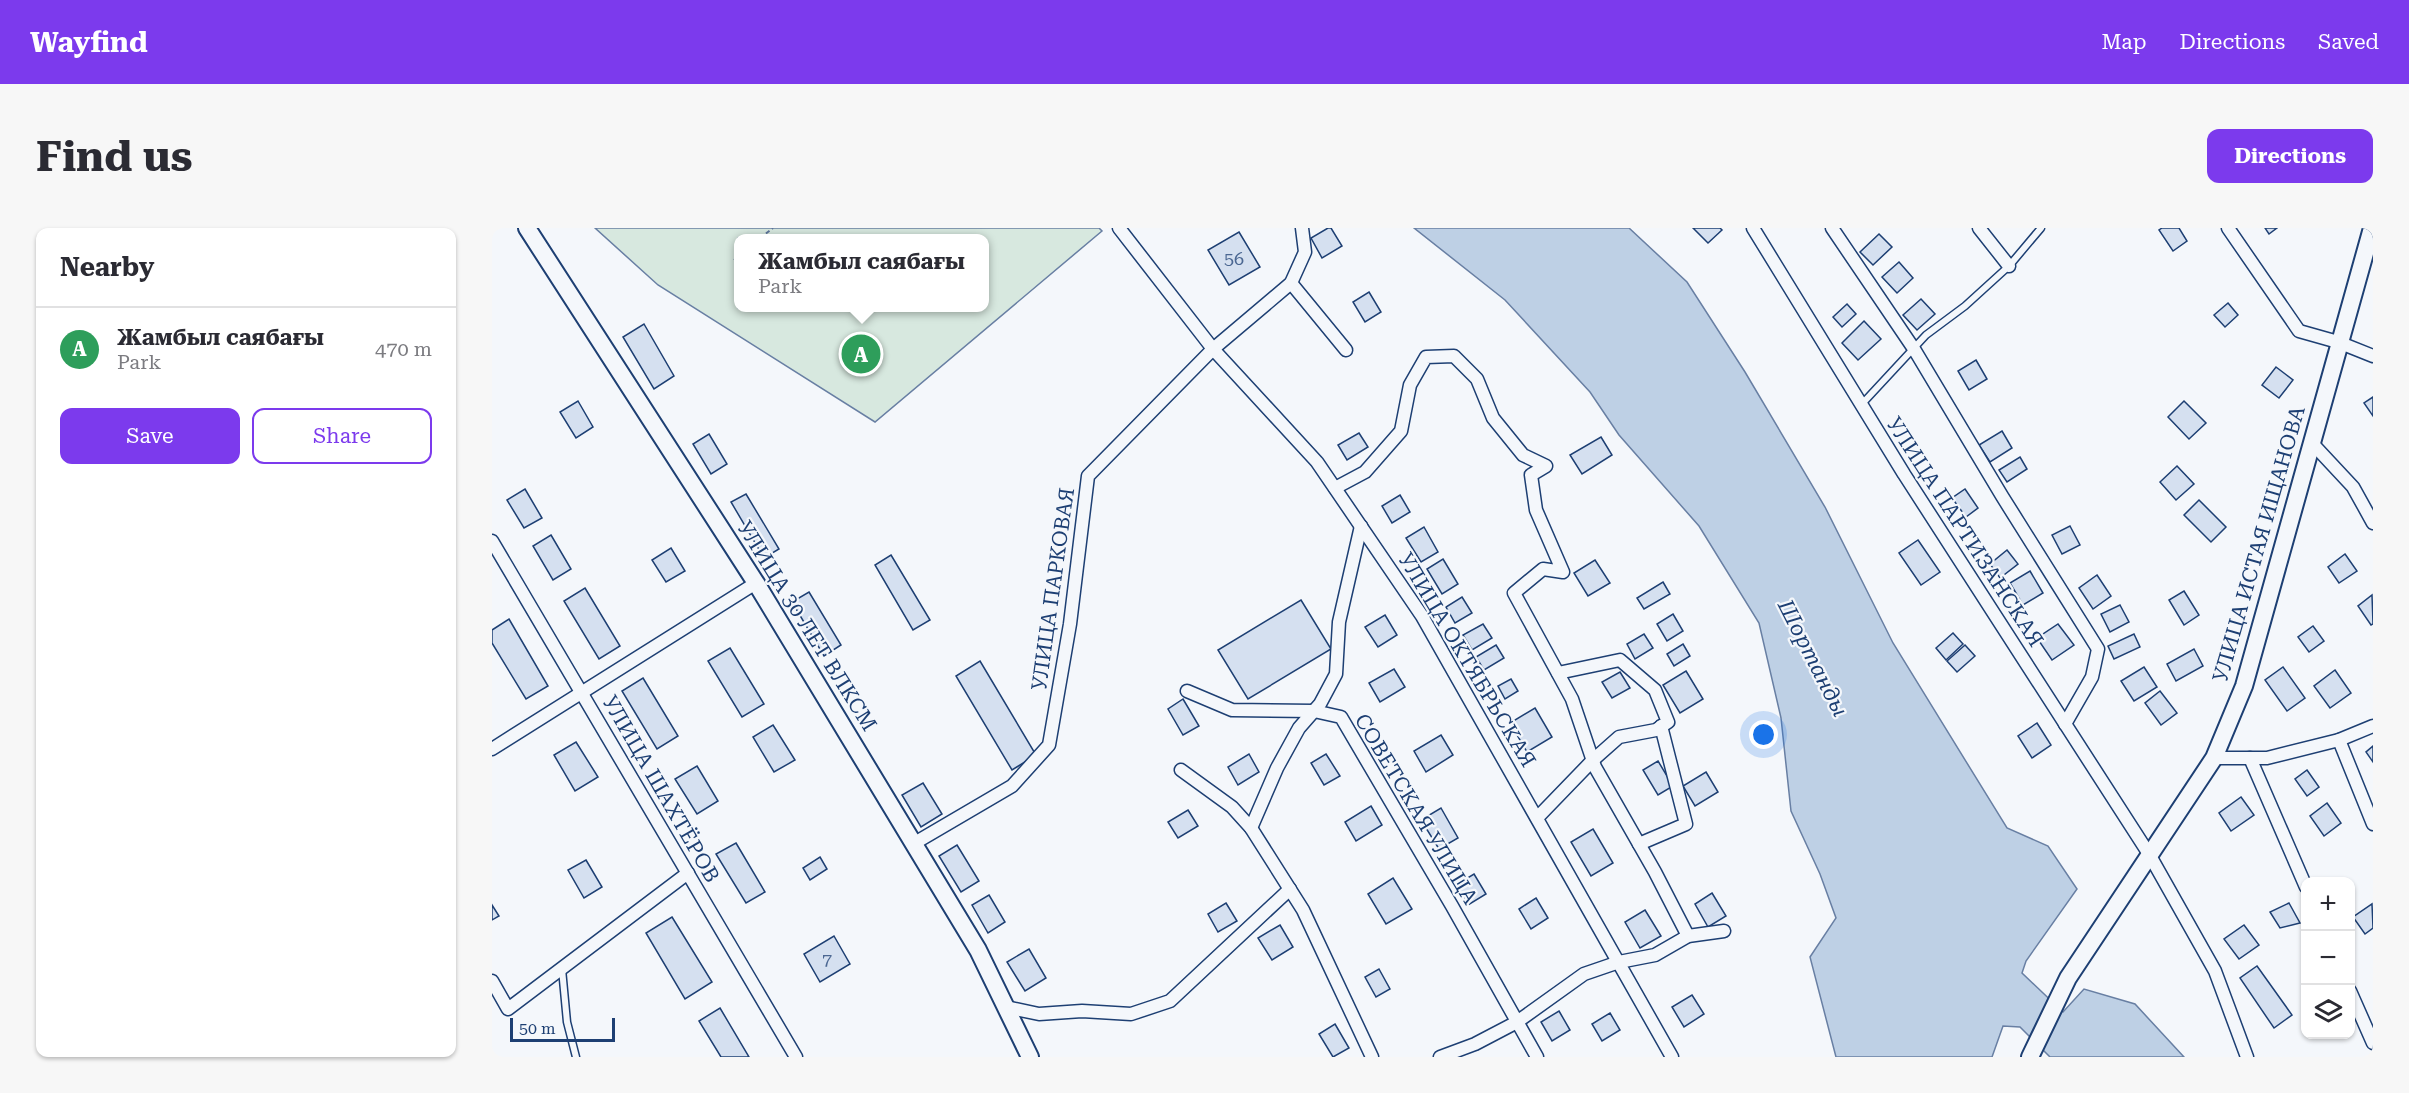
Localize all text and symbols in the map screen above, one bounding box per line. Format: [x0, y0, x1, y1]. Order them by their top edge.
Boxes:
text: Wayfind [30, 26, 148, 59]
text: Map [2102, 30, 2146, 54]
text: Directions [2179, 30, 2285, 54]
text: Saved [2318, 30, 2379, 54]
button: Directions [2207, 129, 2373, 183]
text: Find us [36, 132, 193, 181]
popup [734, 234, 989, 312]
house number: 56 [1224, 248, 1244, 269]
text: Жамбыл саябағы [758, 249, 965, 274]
text: Nearby [60, 252, 154, 282]
text: Park [758, 274, 802, 298]
text: Жамбыл саябағы [117, 325, 324, 350]
pin: A [842, 332, 880, 376]
text: A [72, 337, 87, 361]
text: 470 m [375, 337, 432, 361]
text: Park [117, 350, 161, 374]
street label: УЛИЦА ИСТАЯ ИЩАНОВА [2208, 403, 2310, 685]
button: Save [60, 408, 240, 464]
button: Share [252, 408, 432, 464]
street label: УЛИЦА ПАРТИЗАНСКАЯ [1882, 413, 2048, 651]
street label: УЛИЦА ПАРКОВАЯ [1027, 486, 1079, 692]
street label: УЛИЦА 30 ЛЕТ ВЛКСМ [732, 517, 882, 735]
street label: УЛИЦА ОКТЯБРЬСКАЯ [1393, 549, 1541, 771]
water label: Шортанды [1772, 595, 1853, 721]
street label: УЛИЦА ШАХТЁРОВ [598, 691, 724, 887]
street label: СОВЕТСКАЯ УЛИЦА [1350, 710, 1482, 909]
your location [1749, 720, 1778, 749]
map controls [2301, 877, 2355, 1039]
button: + [2301, 877, 2355, 931]
button: − [2301, 931, 2355, 985]
house number: 7 [822, 949, 832, 970]
button: layers [2301, 985, 2355, 1039]
scale bar [510, 1015, 615, 1042]
text: 50 m [519, 1019, 556, 1038]

